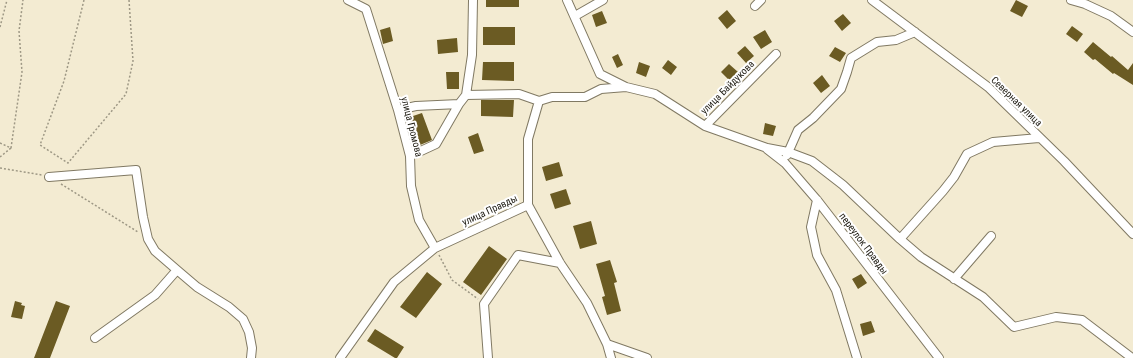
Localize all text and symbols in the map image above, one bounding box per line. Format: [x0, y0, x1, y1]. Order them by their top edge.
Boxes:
street label: улица Байдукова [699, 59, 757, 117]
street label: Северная улица [988, 75, 1044, 129]
street label: улица Громова [398, 96, 424, 158]
street label: улица Правды [460, 193, 520, 229]
street label: переулок Правды [836, 211, 890, 277]

